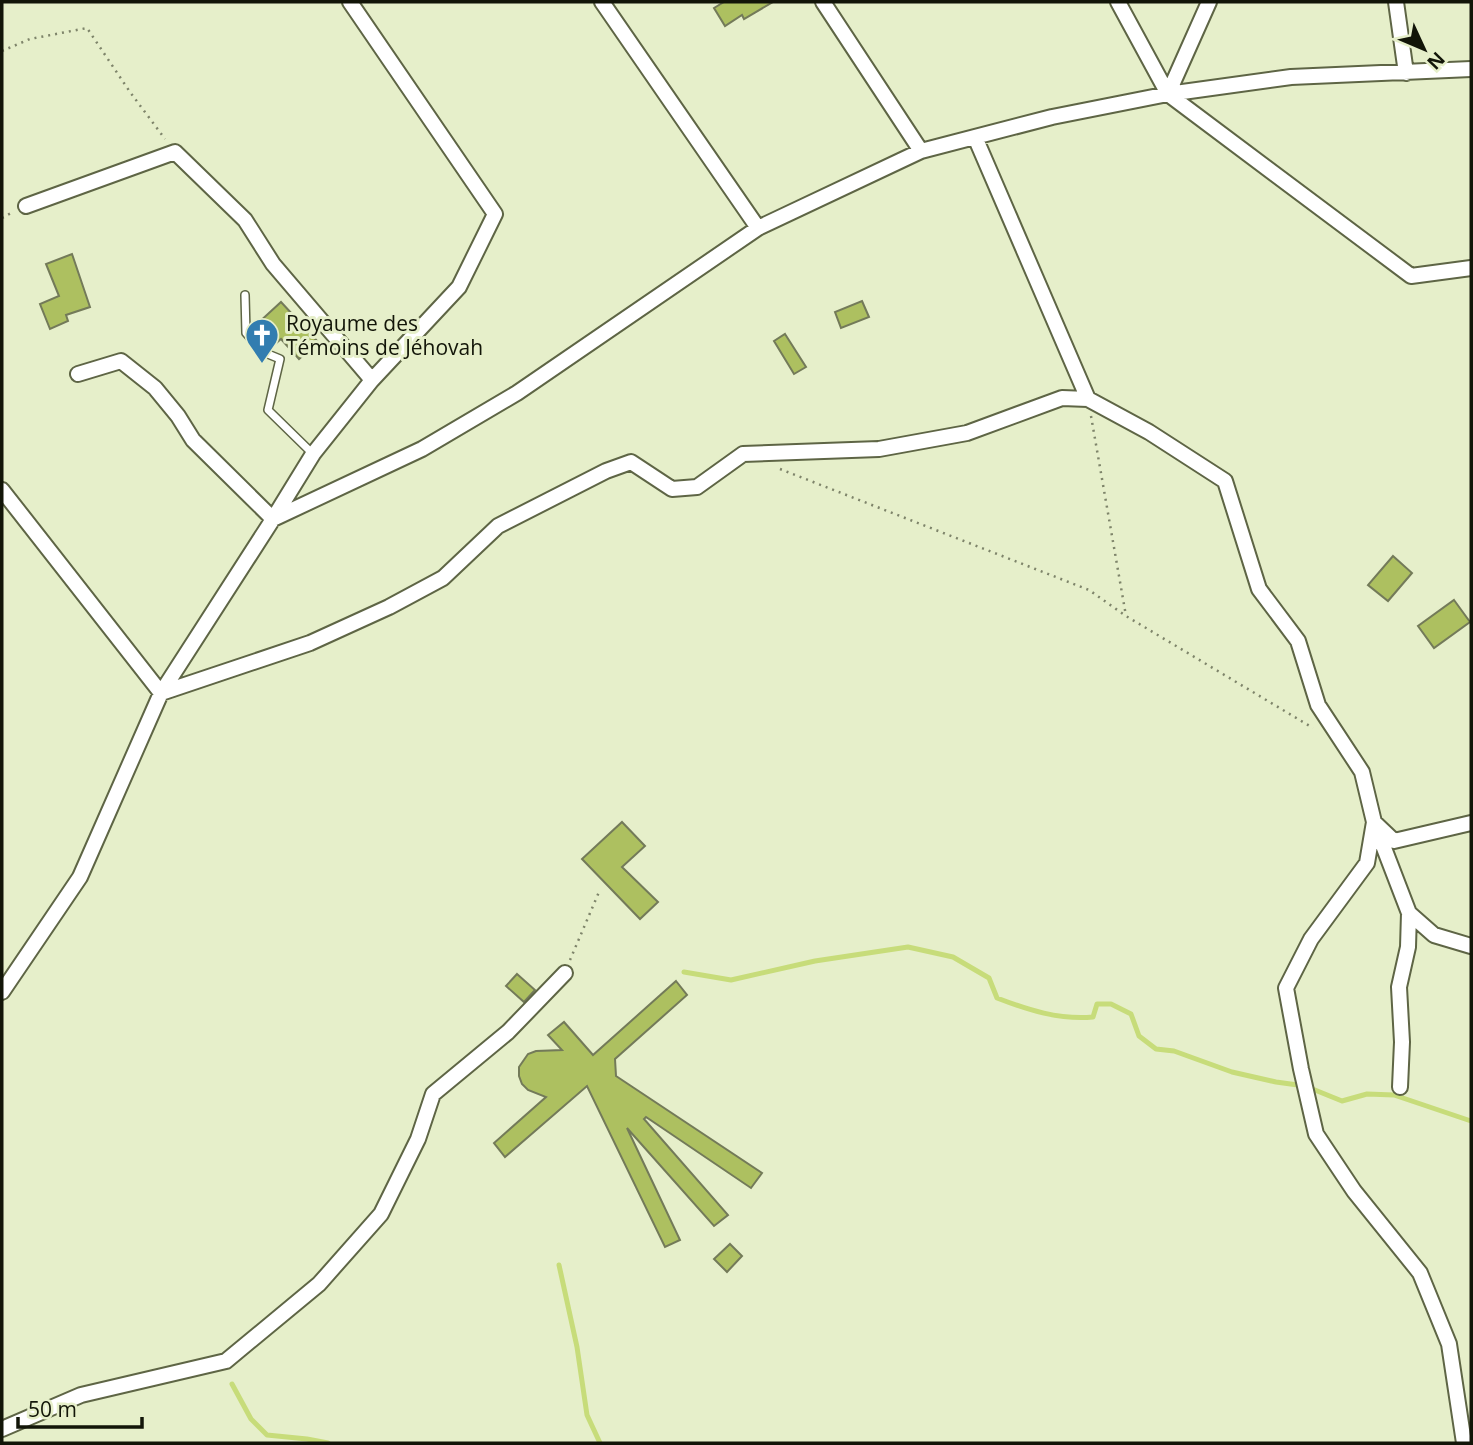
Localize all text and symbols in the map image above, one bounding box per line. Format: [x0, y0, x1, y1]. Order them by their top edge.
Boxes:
north arrow [1389, 14, 1459, 84]
text: N [1422, 46, 1451, 75]
place label: Royaume des Témoins de Jéhovah [286, 309, 483, 361]
church icon: Royaume des Témoins de Jéhovah [243, 316, 281, 365]
scale bar [18, 1386, 142, 1430]
text: 50 m [28, 1395, 77, 1423]

